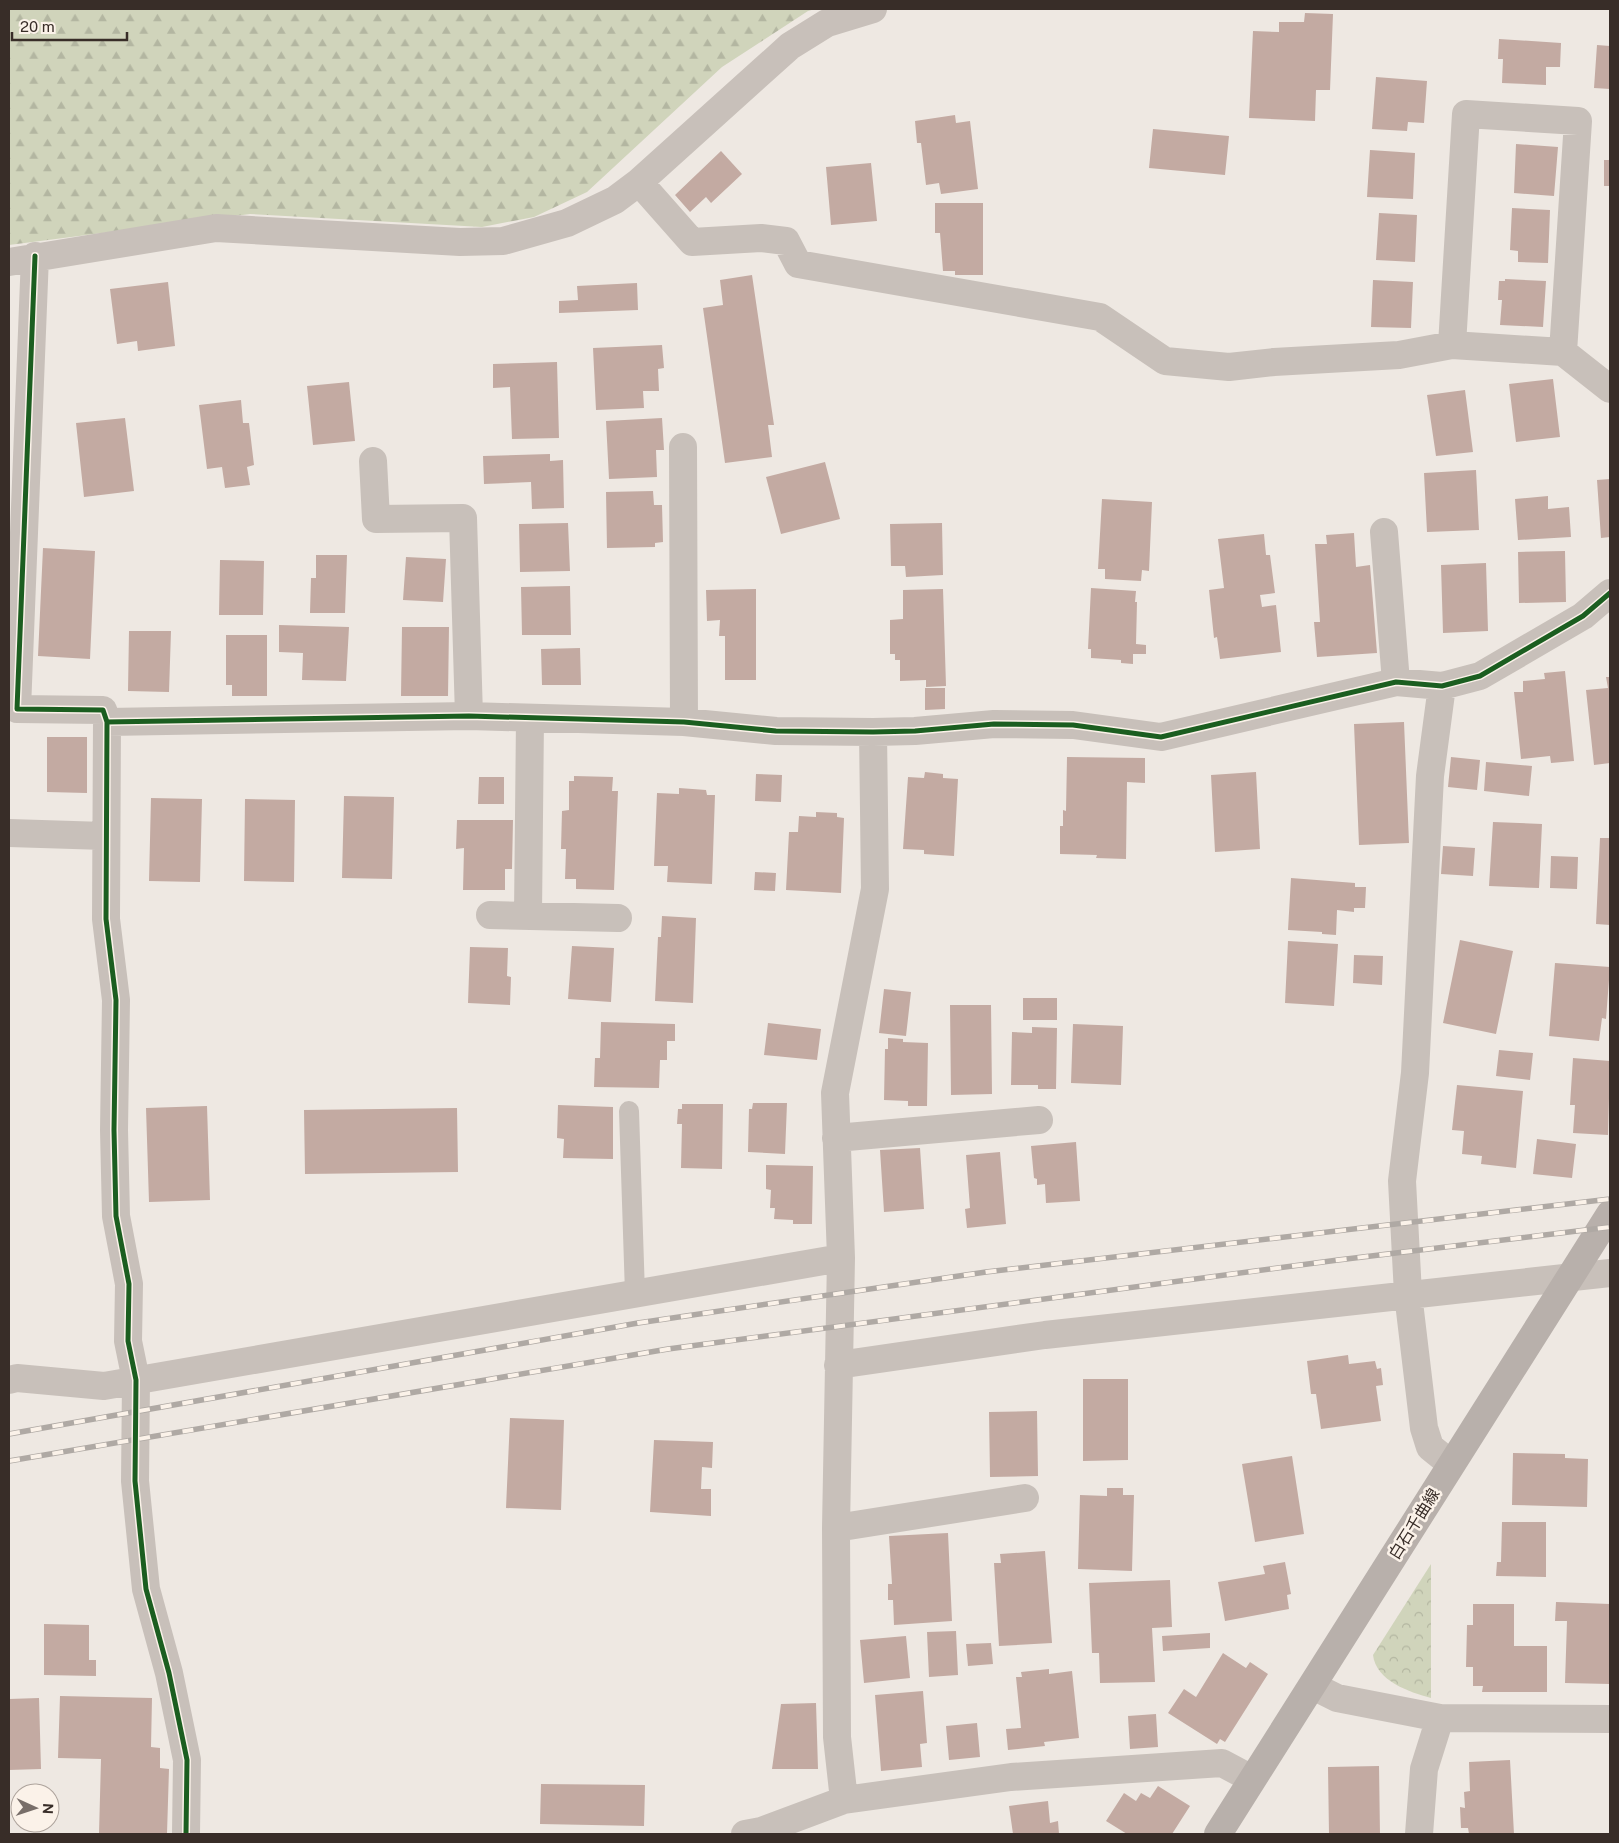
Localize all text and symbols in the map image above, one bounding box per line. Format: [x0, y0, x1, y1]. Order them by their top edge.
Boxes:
scale bar [12, 10, 128, 42]
text: 20 m [20, 18, 55, 35]
street label: 白石千曲線 [1385, 1485, 1443, 1563]
north arrow [10, 1783, 60, 1833]
text: N [40, 1803, 56, 1815]

